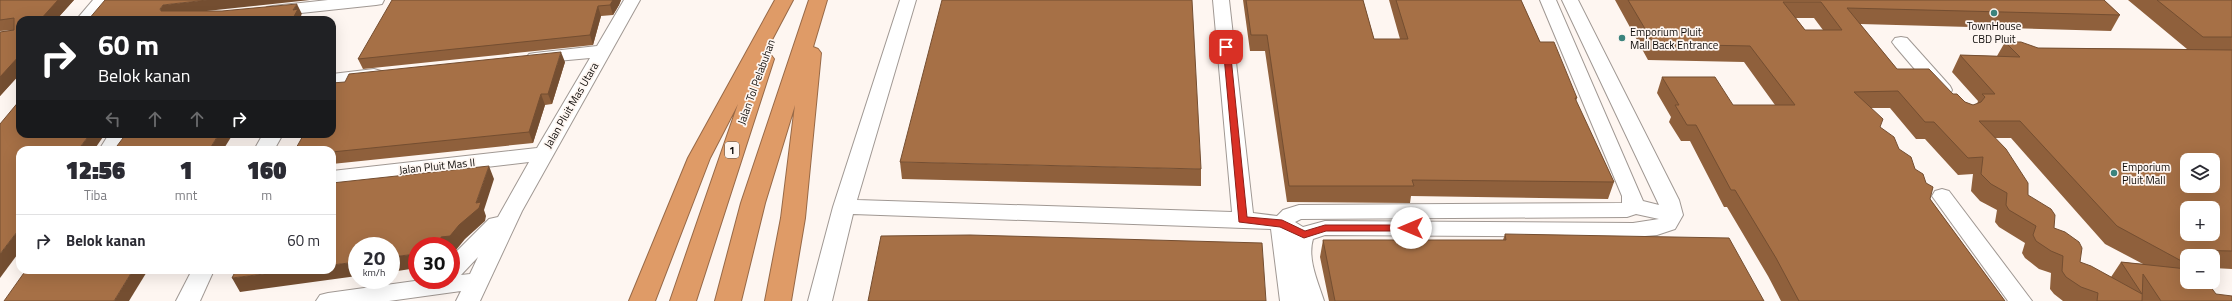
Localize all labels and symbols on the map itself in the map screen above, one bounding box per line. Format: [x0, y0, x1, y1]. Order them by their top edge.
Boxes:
marker: TownHouse CBD Pluit [1989, 8, 1999, 18]
place label: TownHouse CBD Pluit [1967, 18, 2022, 47]
place label: Emporium Pluit Mall Back Entrance [1630, 24, 1719, 53]
pin [1209, 30, 1243, 64]
marker: Emporium Pluit Mall Back Entrance [1617, 33, 1627, 43]
street label: Jalan Tol Pelabuhan [733, 37, 779, 127]
street label: Jalan Pluit Mas Utara [540, 59, 602, 151]
road number: 1 [725, 142, 739, 158]
street label: Jalan Pluit Mas II [398, 154, 476, 178]
place label: Emporium Pluit Mall [2122, 159, 2170, 188]
marker: Emporium Pluit Mall [2109, 168, 2119, 178]
position arrow [1390, 207, 1432, 249]
speed limit sign: 30 [408, 237, 460, 289]

